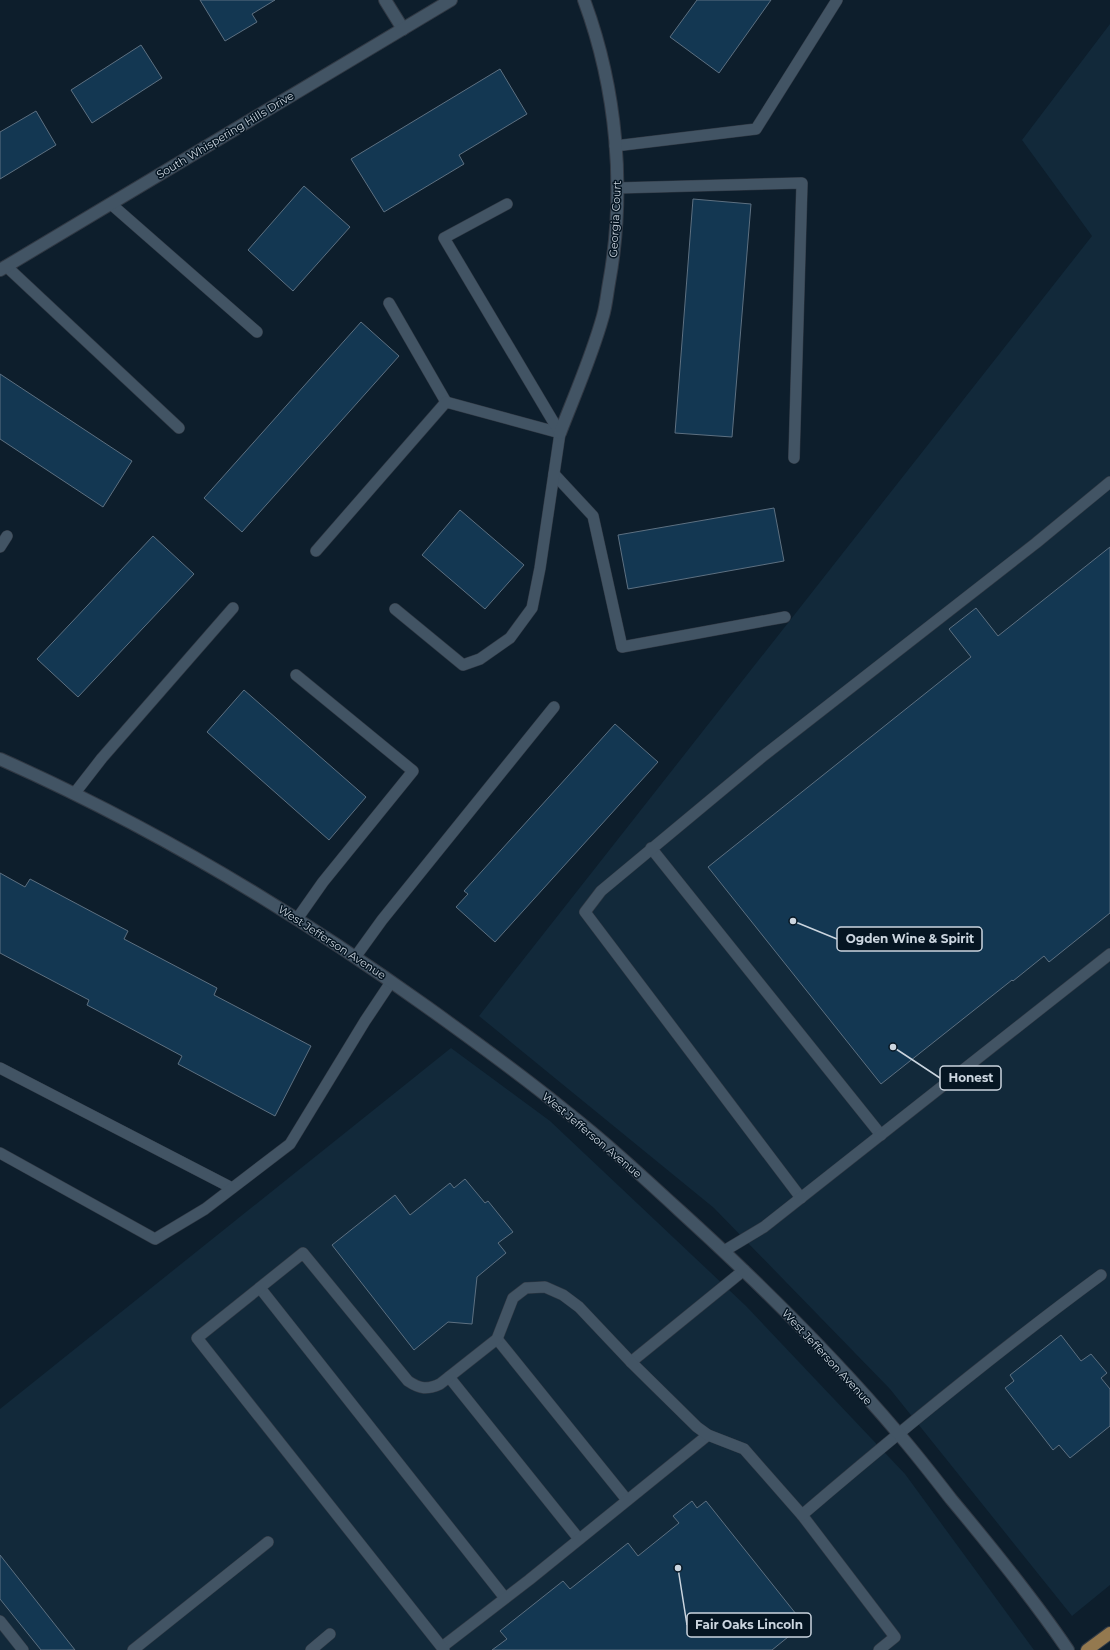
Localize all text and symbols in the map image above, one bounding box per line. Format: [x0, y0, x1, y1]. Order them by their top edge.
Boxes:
street label: South Whispering Hills Drive [154, 88, 297, 182]
street label: Georgia Court [606, 180, 624, 258]
street label: West Jefferson Avenue [275, 902, 389, 982]
callout: Ogden Wine & Spirit [837, 927, 982, 951]
text: Ogden Wine & Spirit [846, 931, 975, 946]
callout: Honest [940, 1066, 1001, 1090]
text: Honest [948, 1070, 994, 1085]
street label: West Jefferson Avenue [539, 1089, 645, 1181]
street label: West Jefferson Avenue [779, 1306, 875, 1408]
callout: Fair Oaks Lincoln [687, 1613, 811, 1637]
text: Fair Oaks Lincoln [695, 1617, 803, 1632]

